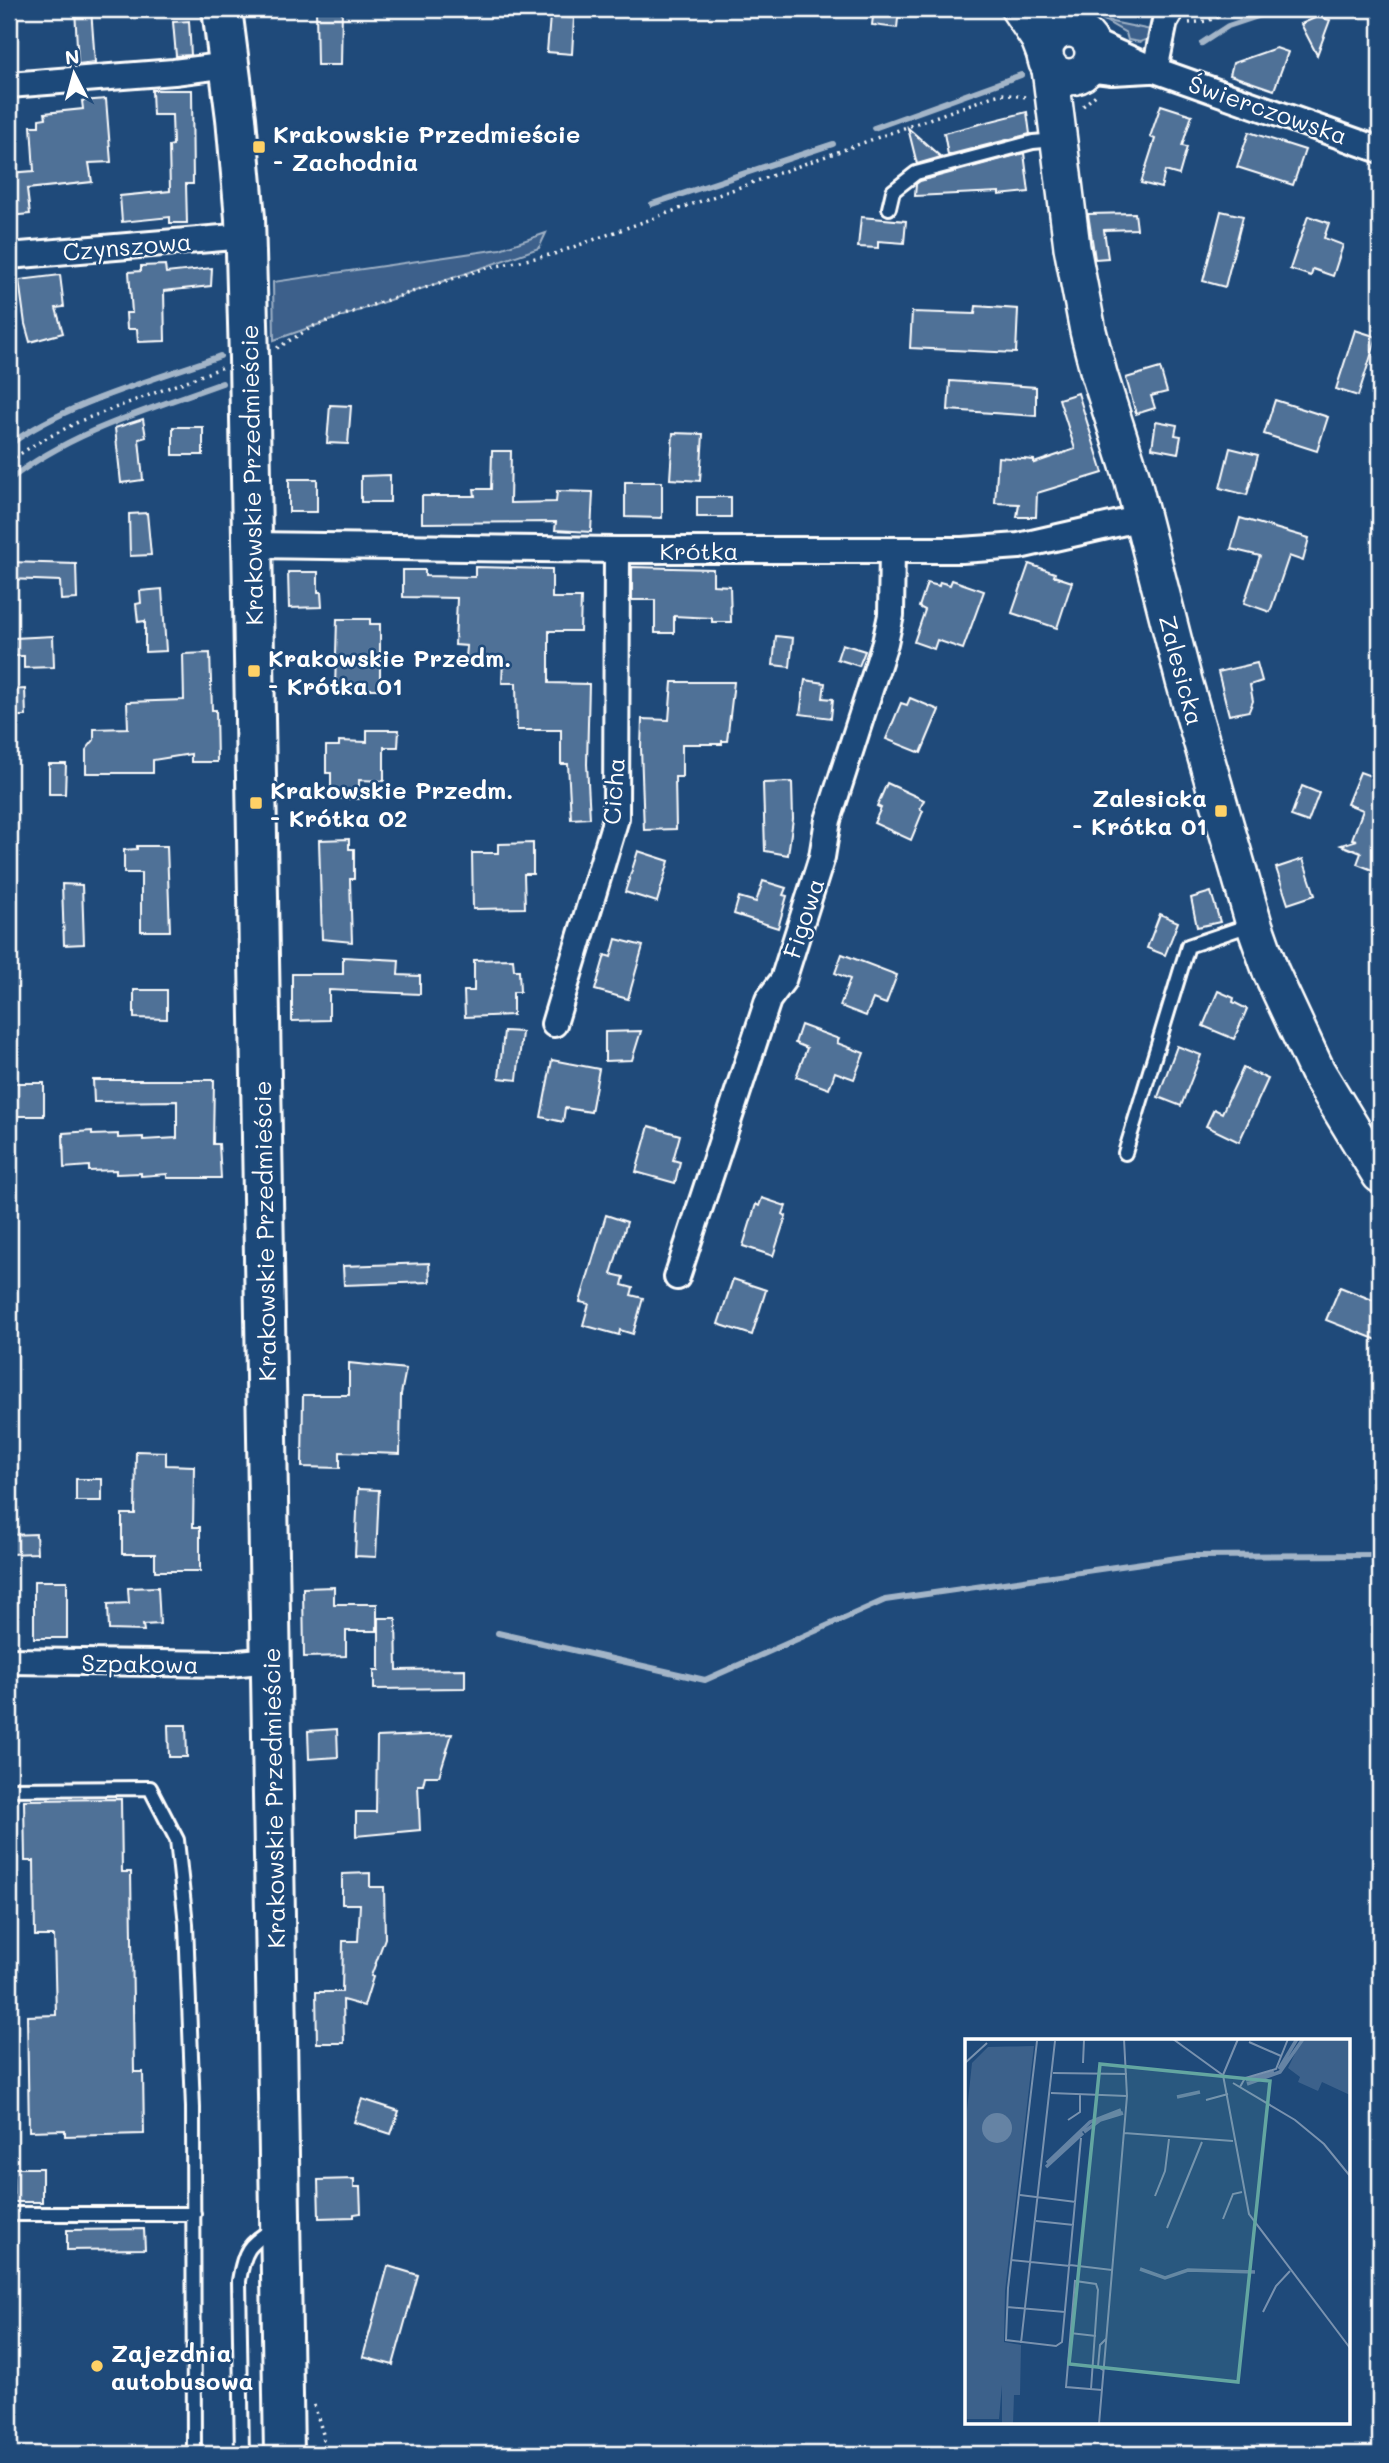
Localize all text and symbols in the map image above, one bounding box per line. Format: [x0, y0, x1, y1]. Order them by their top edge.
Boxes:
north arrow [38, 38, 108, 108]
text: N [64, 43, 81, 70]
street label: Świerczowska [1184, 67, 1352, 151]
place label: Krakowskie Przedmieście - Zachodnia [273, 118, 580, 177]
marker: Krakowskie Przedmieście - Zachodnia [251, 139, 267, 155]
street label: Czynszowa [61, 225, 193, 267]
street label: Krakowskie Przedmieście [233, 324, 269, 626]
street label: Krótka [659, 535, 739, 566]
street label: Zalesicka [1152, 612, 1212, 728]
place label: Krakowskie Przedm. - Krótka 01 [268, 642, 512, 701]
marker: Krakowskie Przedm. - Krótka 01 [246, 663, 262, 679]
street label: Cicha [595, 756, 631, 826]
place label: Krakowskie Przedm. - Krótka 02 [270, 774, 514, 833]
place label: Zalesicka - Krótka 01 [1072, 782, 1207, 841]
marker: Krakowskie Przedm. - Krótka 02 [248, 795, 264, 811]
marker: Zalesicka - Krótka 01 [1213, 803, 1229, 819]
street label: Figowa [776, 874, 830, 962]
street label: Krakowskie Przedmieście [246, 1080, 282, 1382]
street label: Szpakowa [81, 1646, 199, 1680]
street label: Krakowskie Przedmieście [255, 1647, 291, 1949]
inset map [965, 2039, 1350, 2424]
place label: Zajezdnia autobusowa [111, 2337, 254, 2396]
marker: Zajezdnia autobusowa [89, 2358, 105, 2374]

